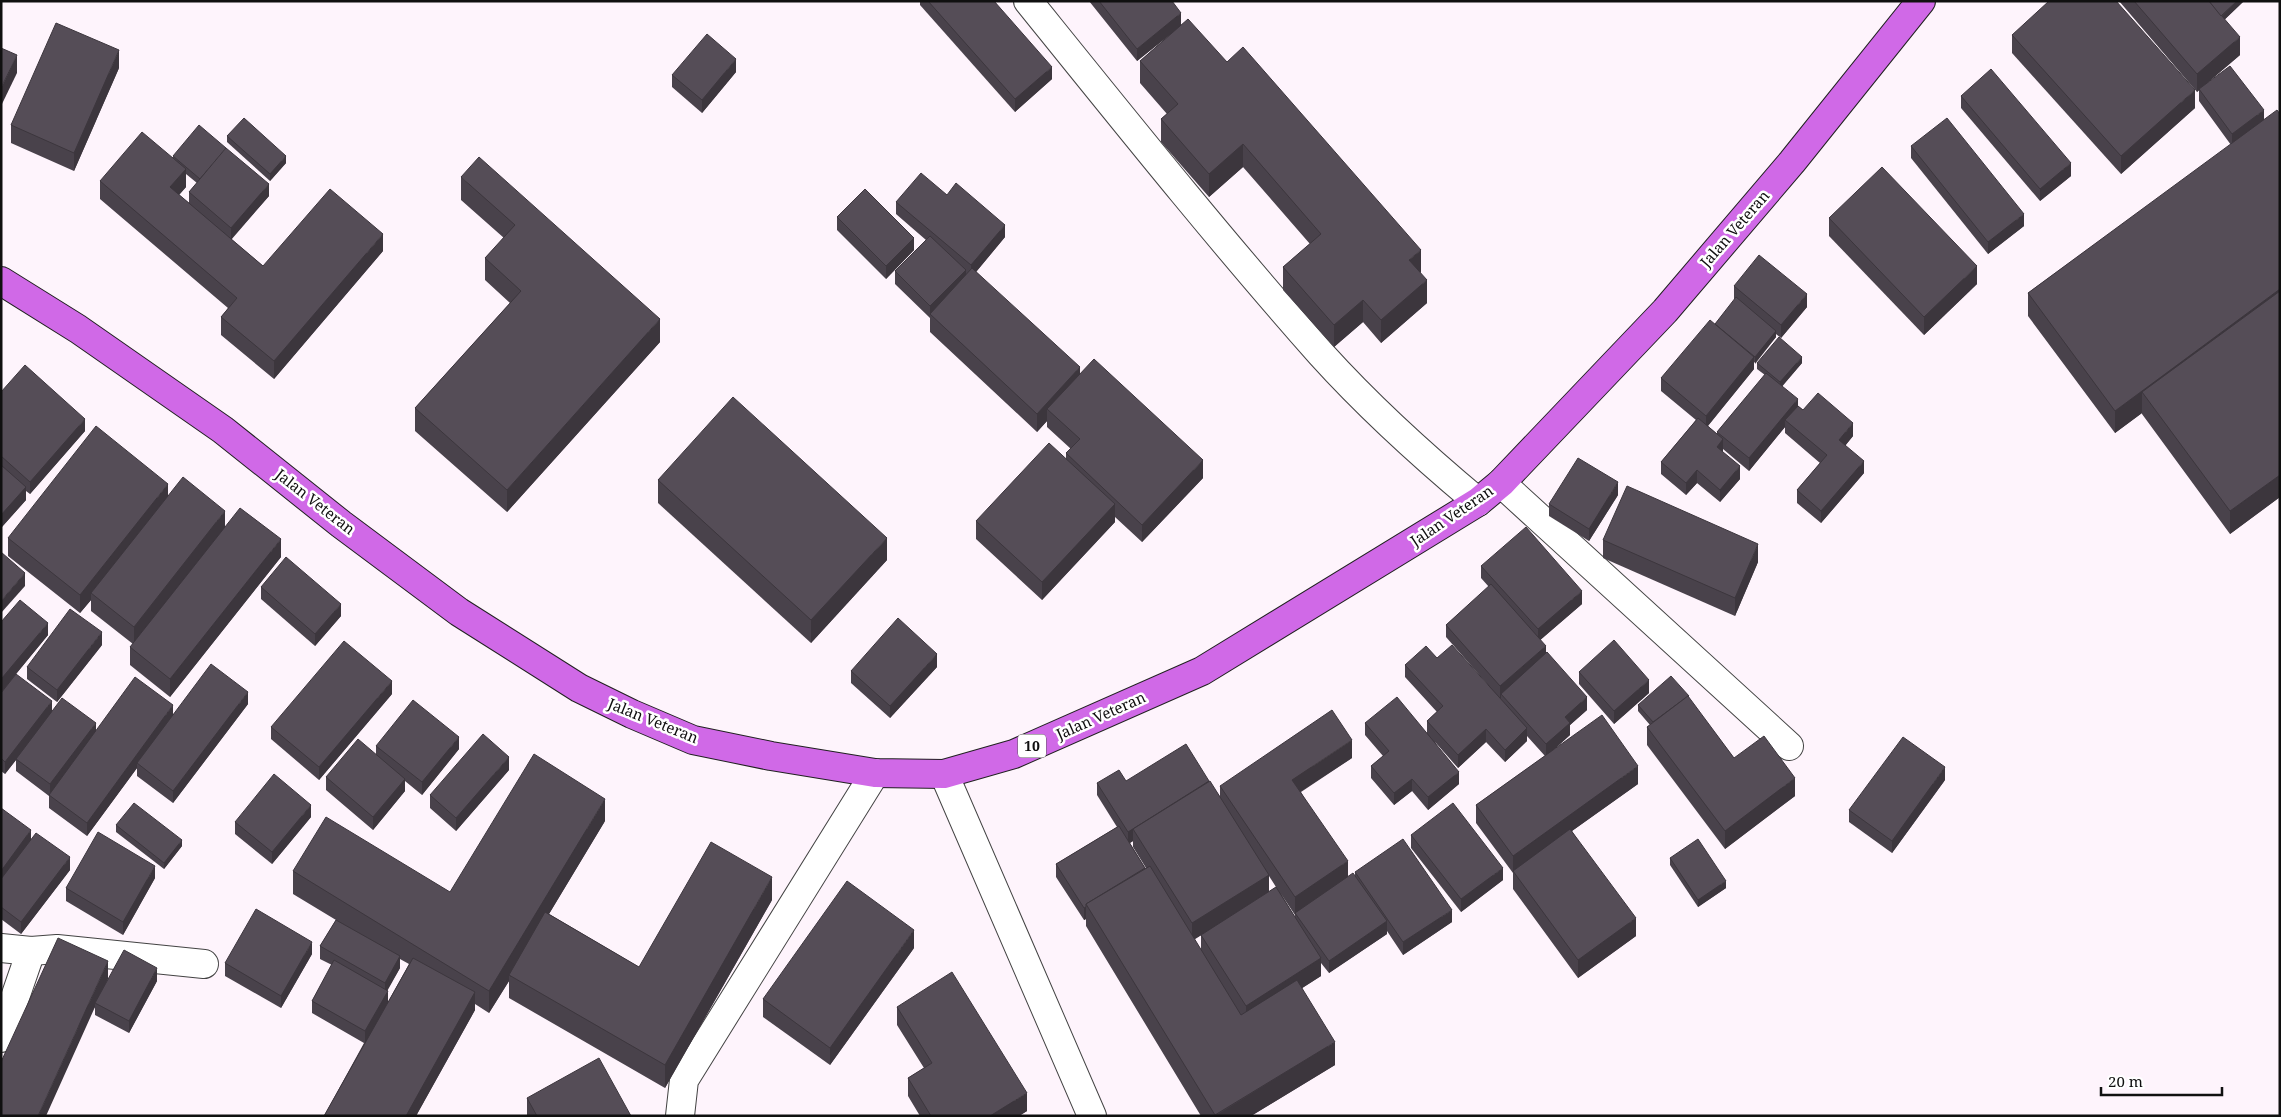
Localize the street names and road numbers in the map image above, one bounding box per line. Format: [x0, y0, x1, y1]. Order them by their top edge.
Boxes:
street label: Jalan Veteran [1695, 185, 1773, 272]
street label: Jalan Veteran [271, 463, 360, 539]
street label: Jalan Veteran [1405, 480, 1497, 551]
street label: Jalan Veteran [1052, 686, 1149, 744]
street label: Jalan Veteran [604, 692, 702, 747]
road number: 10 [1018, 734, 1046, 758]

